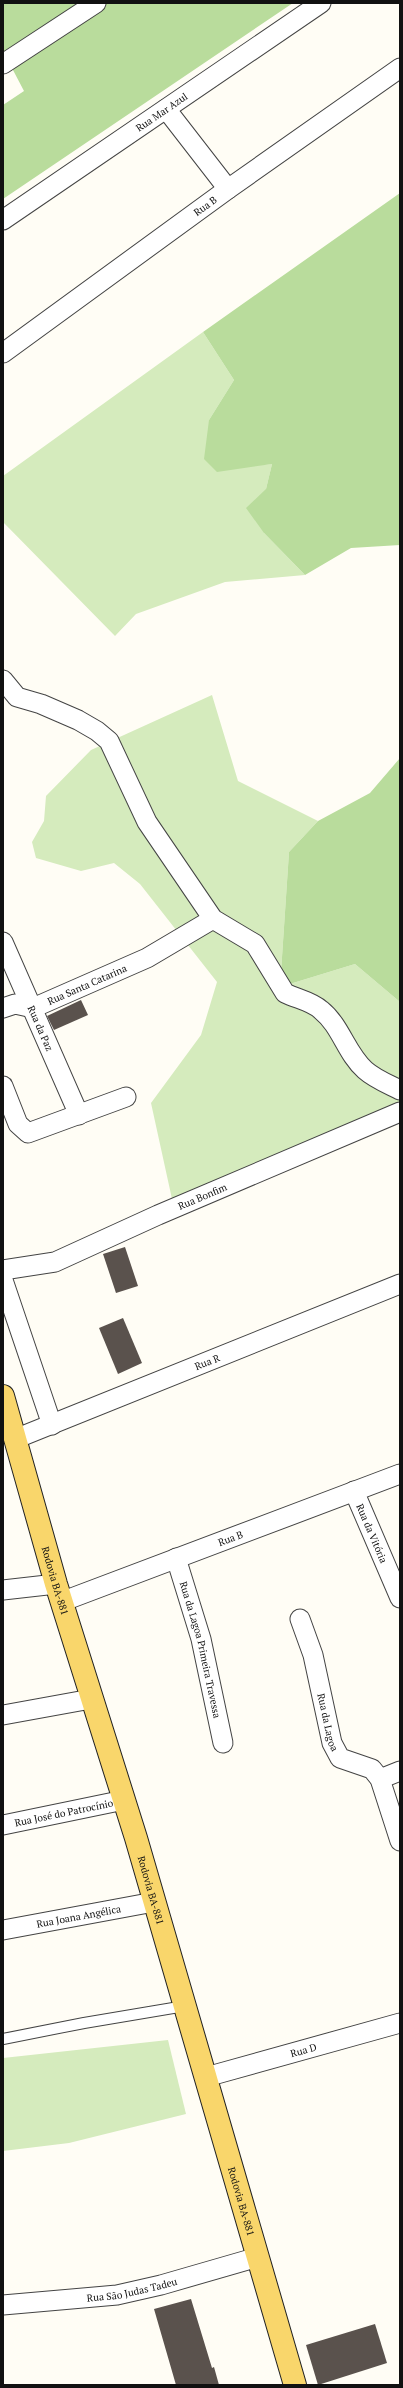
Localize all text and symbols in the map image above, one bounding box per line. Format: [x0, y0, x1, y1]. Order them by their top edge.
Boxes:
street label: Rua Mar Azul [133, 90, 190, 134]
street label: Rua B [191, 193, 219, 219]
street label: Rua Santa Catarina [45, 961, 129, 1007]
street label: Rua da Paz [25, 1003, 57, 1053]
street label: Rua Bonfim [176, 1180, 229, 1212]
street label: Rua R [193, 1351, 222, 1373]
street label: Rua da Vitória [354, 1502, 391, 1565]
street label: Rua B [216, 1527, 245, 1549]
street label: Rodovia BA-881 [39, 1545, 72, 1617]
street label: Rua da Lagoa Primeira Travessa [177, 1580, 224, 1719]
street label: Rua da Lagoa [315, 1692, 342, 1753]
street label: Rua José do Patrocínio [13, 1796, 115, 1829]
street label: Rodovia BA-881 [135, 1854, 167, 1926]
street label: Rua Joana Angélica [35, 1902, 122, 1930]
street label: Rua D [289, 2040, 318, 2060]
street label: Rodovia BA-881 [225, 2165, 258, 2237]
street label: Rua São Judas Tadeu [86, 2274, 179, 2304]

